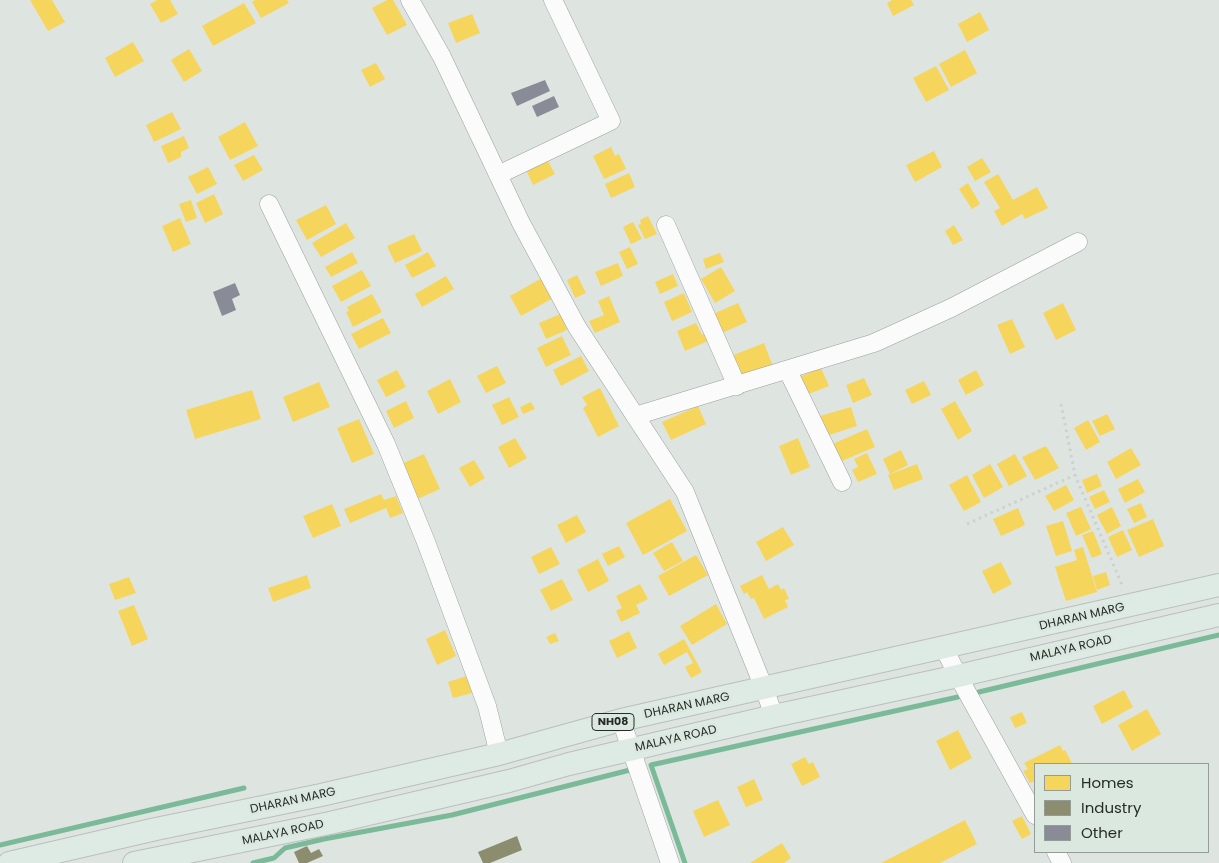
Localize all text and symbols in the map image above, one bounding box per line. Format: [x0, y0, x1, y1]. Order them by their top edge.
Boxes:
street label: DHARAN MARG [1038, 600, 1126, 634]
street label: MALAYA ROAD [1029, 633, 1113, 665]
street label: DHARAN MARG [643, 690, 731, 722]
road number: NH08 [592, 714, 634, 730]
street label: MALAYA ROAD [634, 723, 718, 755]
legend [1034, 763, 1209, 853]
text: Homes [1081, 772, 1134, 793]
street label: DHARAN MARG [249, 785, 337, 817]
text: Industry [1081, 797, 1141, 818]
street label: MALAYA ROAD [241, 817, 325, 849]
text: Other [1081, 822, 1123, 843]

